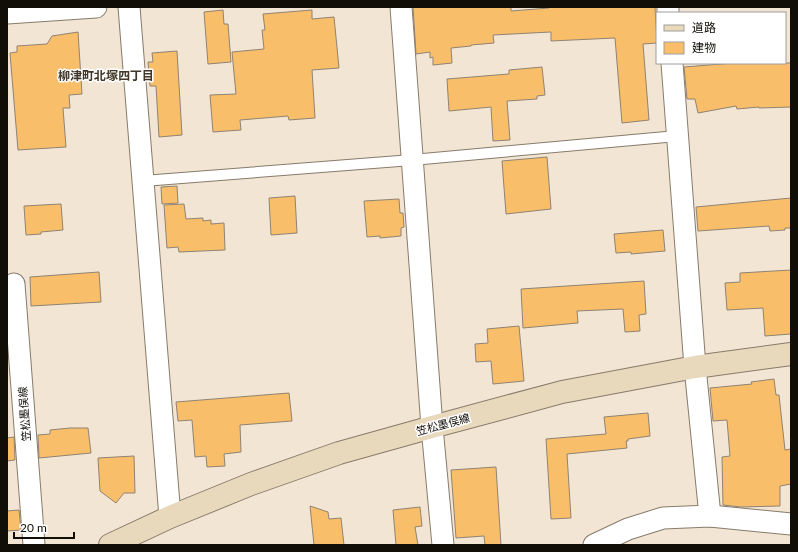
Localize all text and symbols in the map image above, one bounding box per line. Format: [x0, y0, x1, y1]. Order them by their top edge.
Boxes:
legend [656, 12, 786, 64]
text: 道路 [692, 20, 716, 35]
text: 建物 [692, 40, 716, 55]
district label: 柳津町北塚四丁目 [58, 68, 154, 83]
street label: 笠松墨俣線 [16, 386, 32, 442]
street label: 笠松墨俣線 [415, 411, 471, 437]
scale bar [14, 514, 74, 540]
text: 20 m [20, 520, 47, 535]

